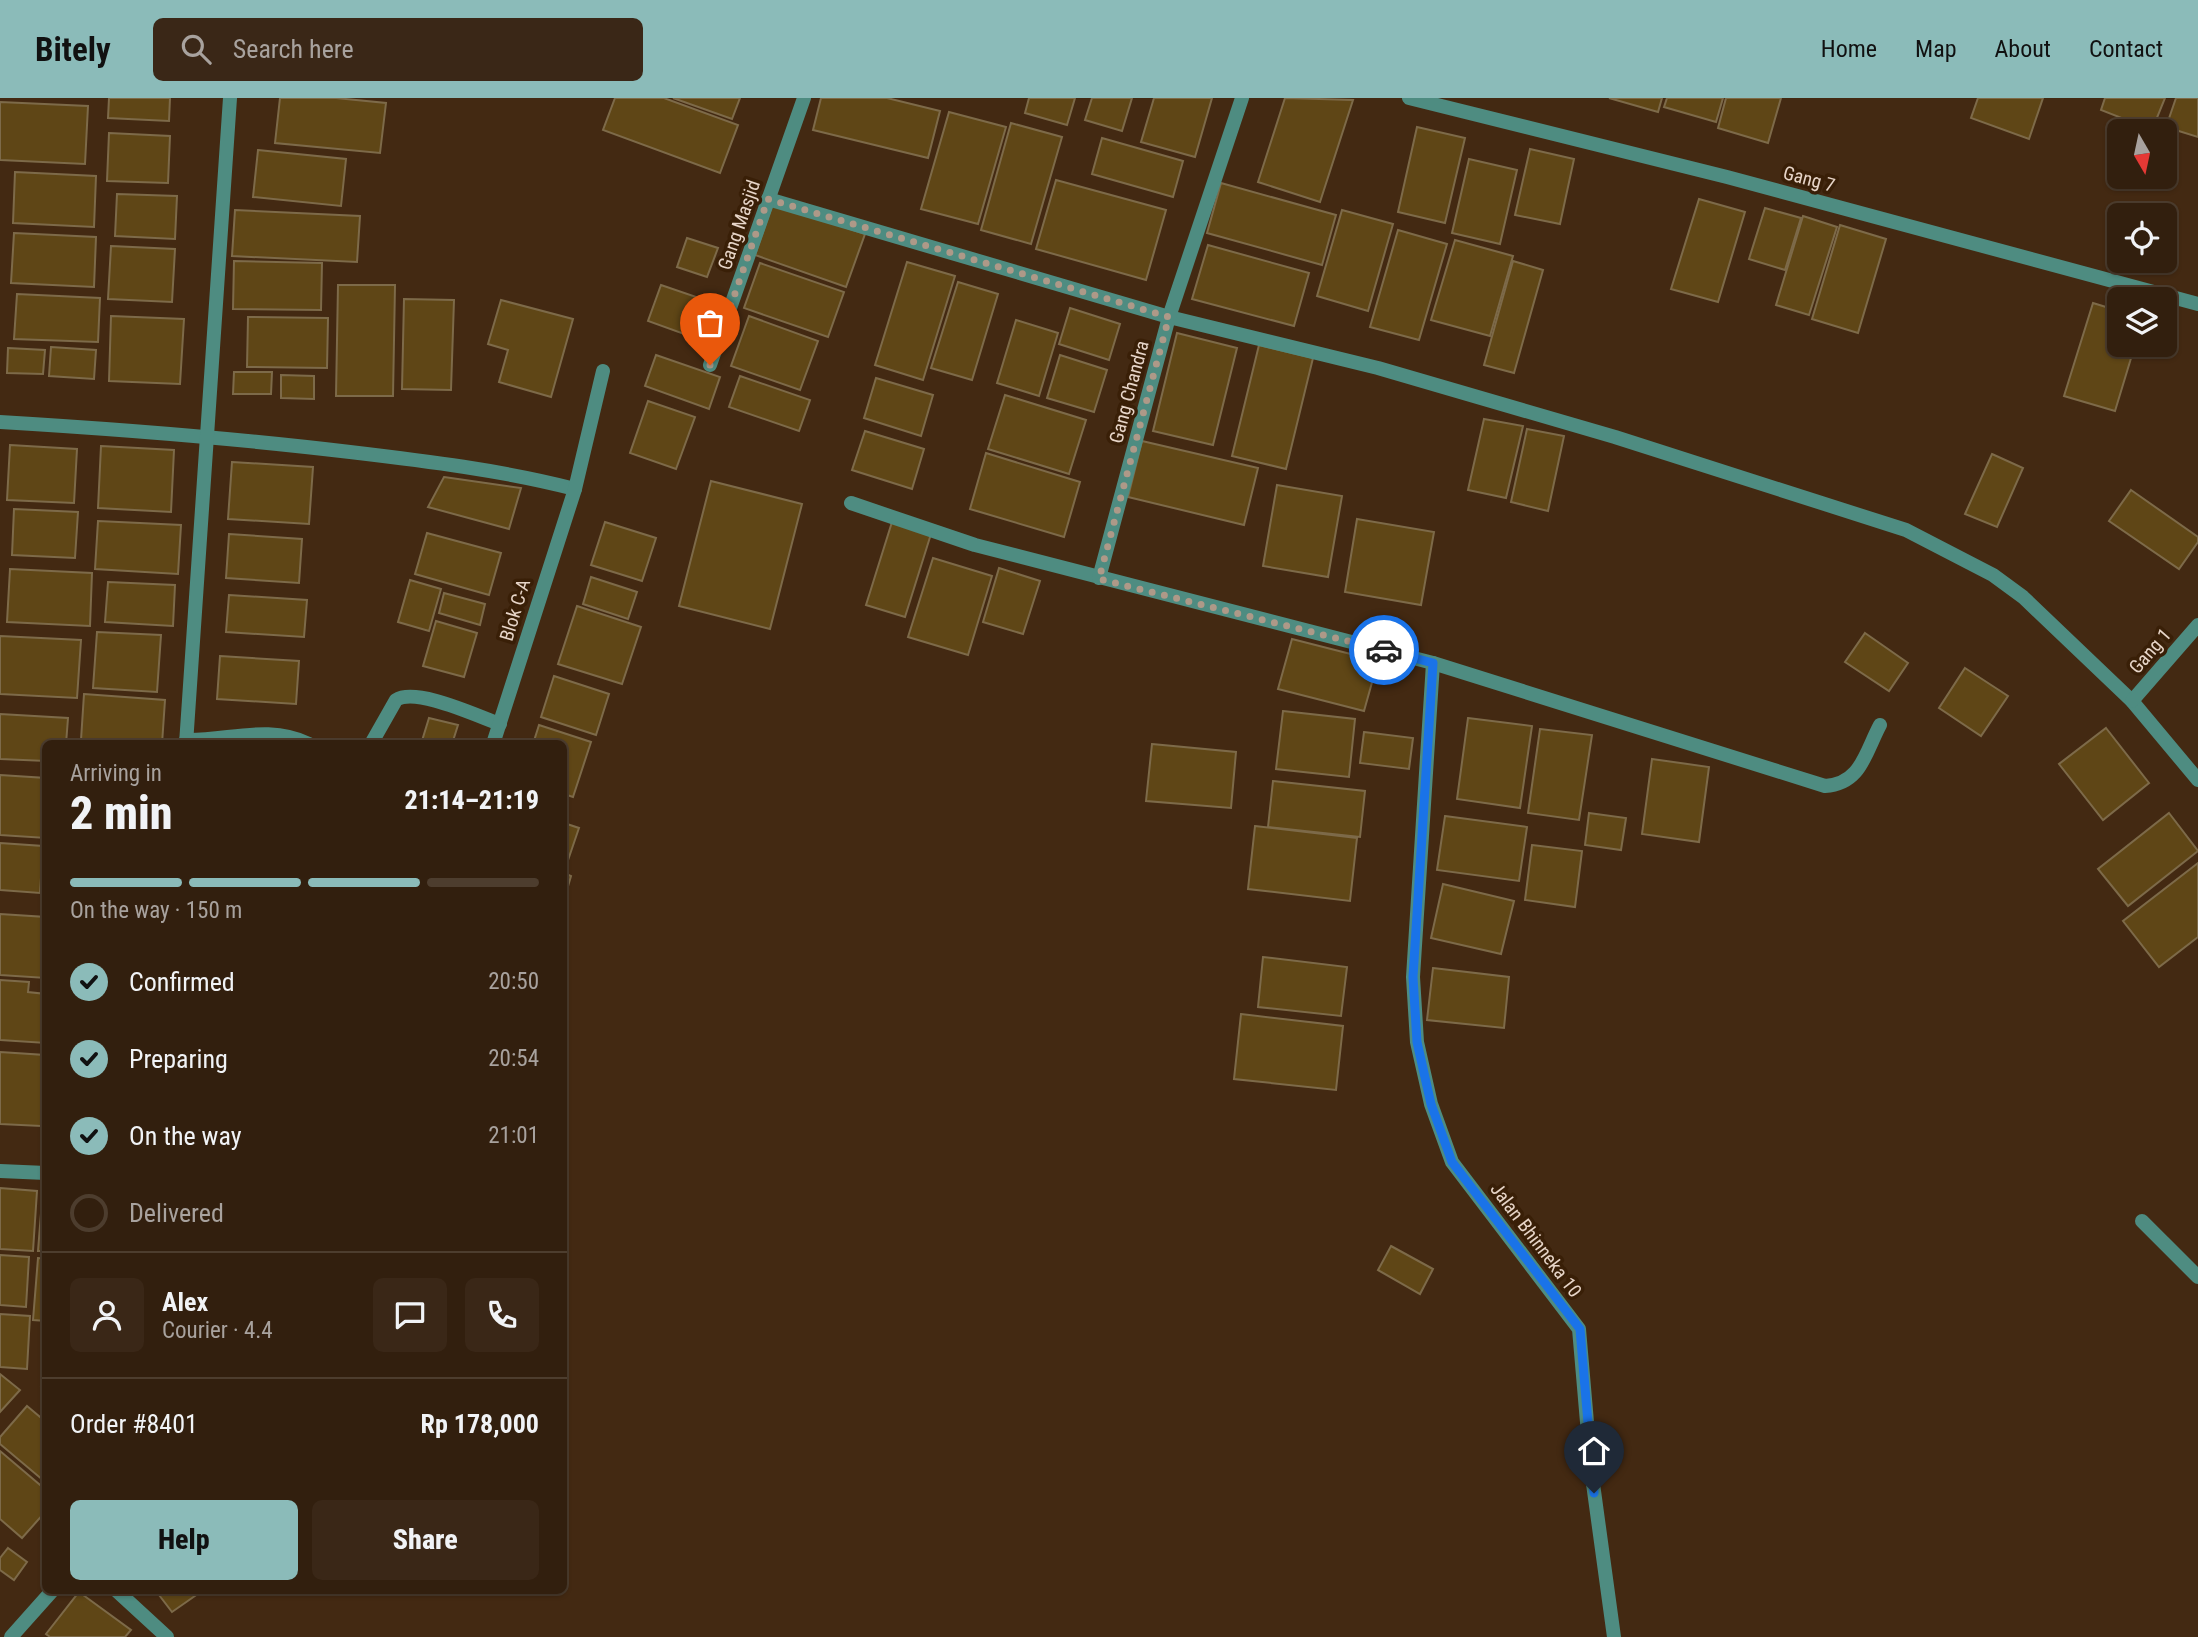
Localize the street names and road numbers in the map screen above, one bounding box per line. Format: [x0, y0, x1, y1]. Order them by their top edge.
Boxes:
street label: Gang 7 [1781, 161, 1837, 197]
street label: Gang Masjid [713, 177, 765, 273]
street label: Gang Chandra [1104, 338, 1154, 446]
street label: Blok C-A [495, 576, 535, 644]
street label: Gang 1 [2124, 624, 2176, 678]
street label: Jalan Bhinneka 10 [1485, 1178, 1587, 1302]

